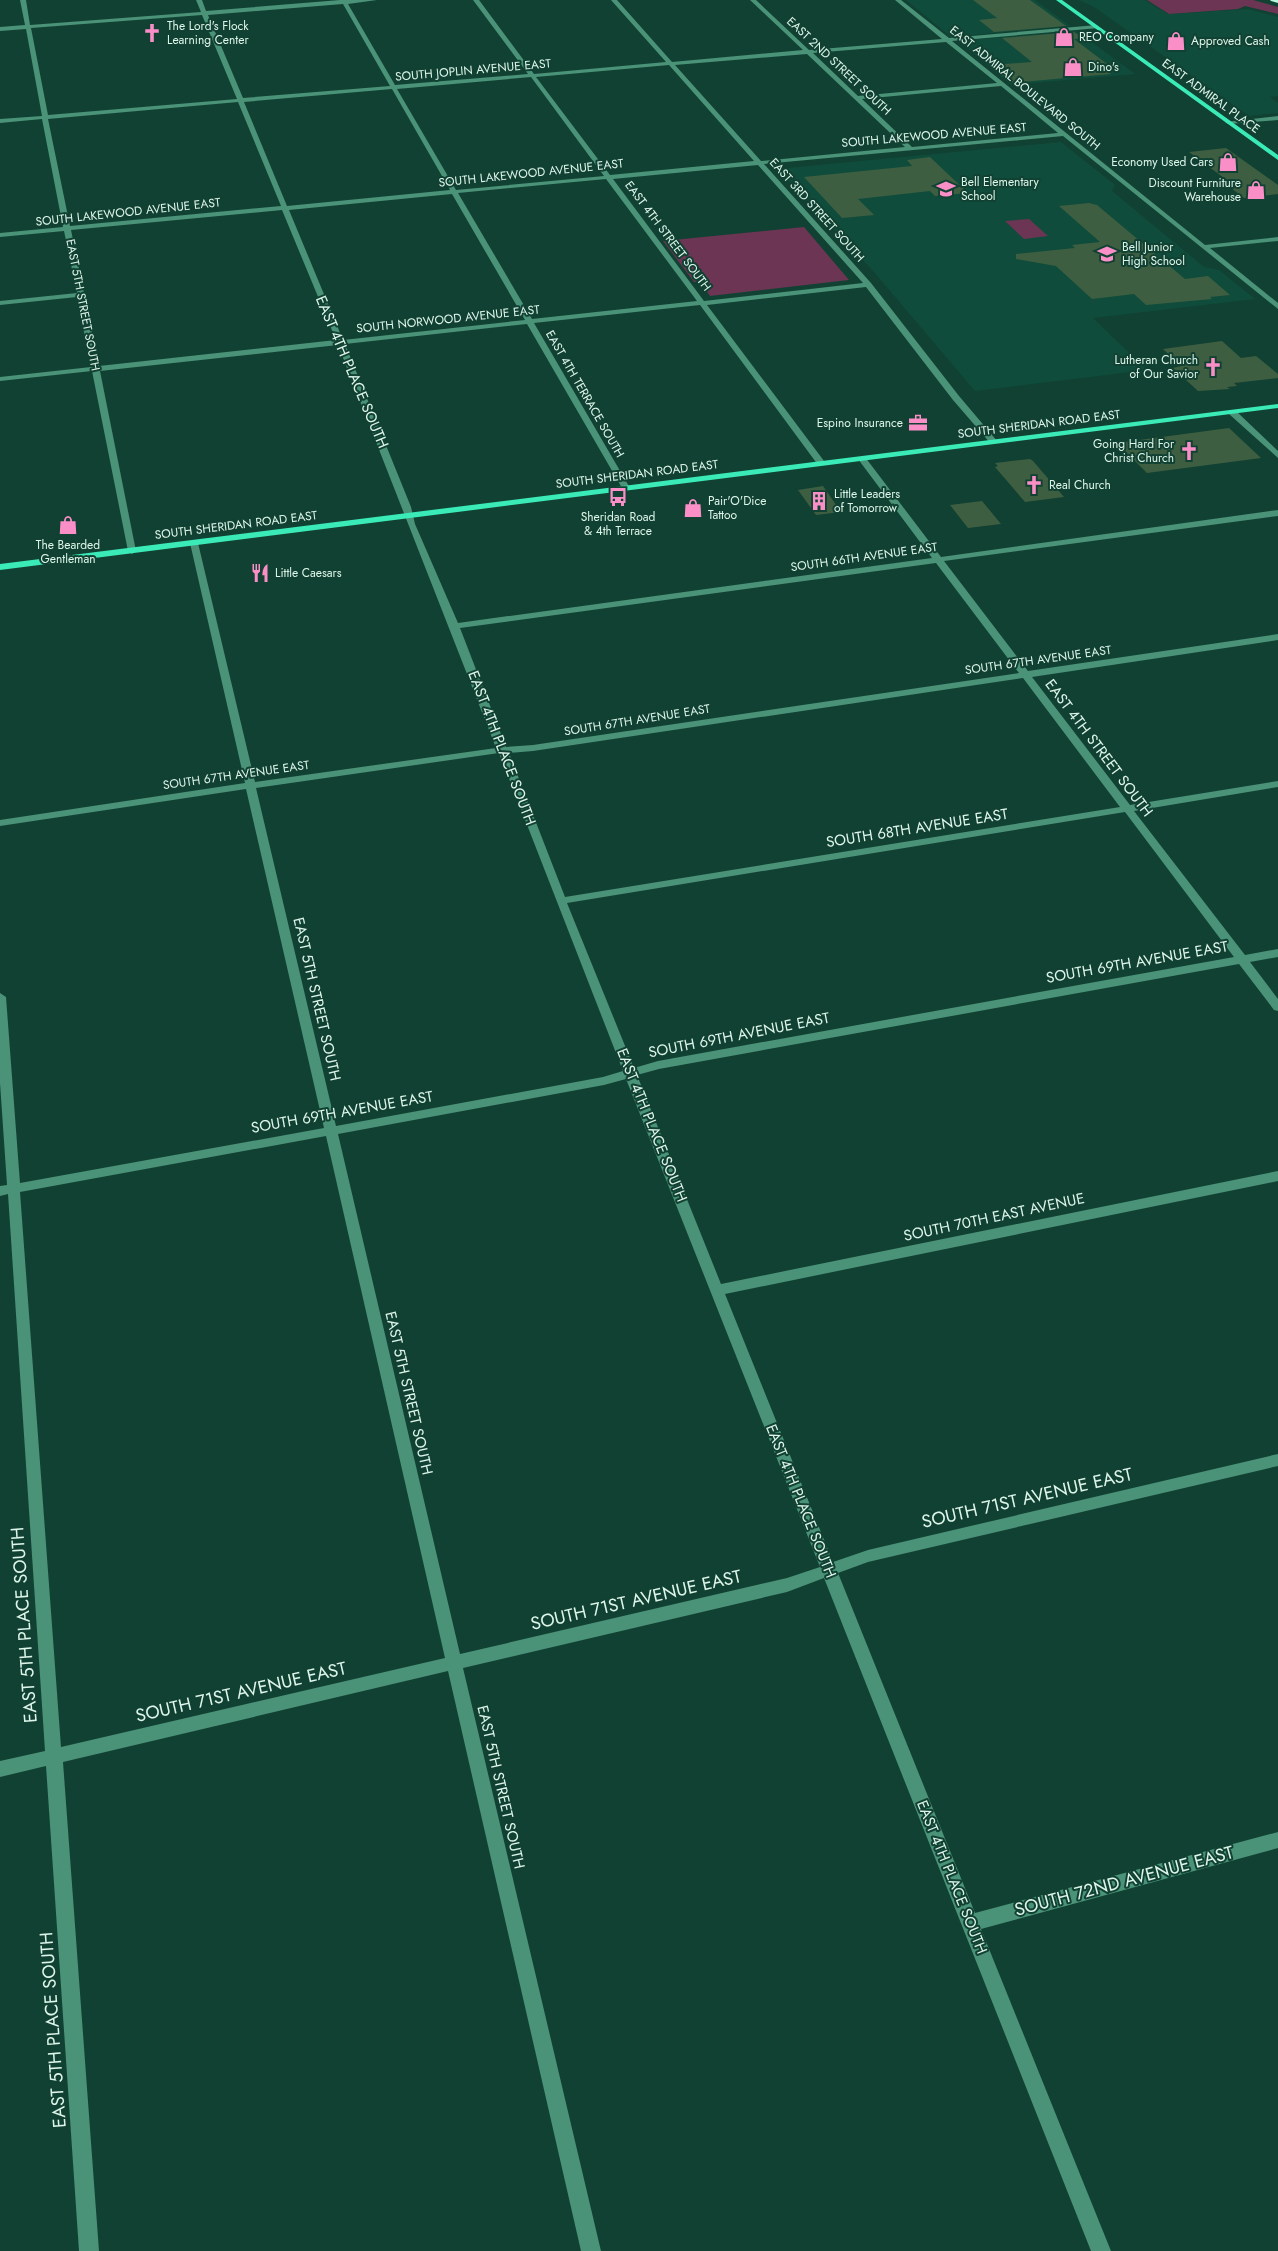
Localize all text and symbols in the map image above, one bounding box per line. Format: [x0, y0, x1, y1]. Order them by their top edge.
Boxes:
street label: EAST 2ND STREET SOUTH [783, 13, 895, 119]
place label: The Lord's Flock Learning Center [167, 17, 249, 49]
street label: EAST ADMIRAL BOULEVARD SOUTH [946, 21, 1104, 155]
church icon: The Lord's Flock Learning Center [141, 22, 163, 44]
shop icon: REO Company [1053, 26, 1075, 48]
place label: REO Company [1079, 28, 1154, 46]
shop icon: Approved Cash [1165, 30, 1187, 52]
place label: Approved Cash [1191, 32, 1270, 50]
street label: SOUTH JOPLIN AVENUE EAST [394, 54, 552, 86]
street label: EAST ADMIRAL PLACE [1158, 54, 1264, 138]
shop icon: Dino's [1062, 56, 1084, 78]
place label: Dino's [1088, 58, 1119, 76]
street label: SOUTH LAKEWOOD AVENUE EAST [841, 118, 1028, 152]
shop icon: Economy Used Cars [1217, 151, 1239, 173]
place label: Economy Used Cars [1111, 153, 1213, 171]
street label: SOUTH LAKEWOOD AVENUE EAST [438, 154, 625, 192]
street label: EAST 3RD STREET SOUTH [765, 154, 869, 266]
place label: Bell Elementary School [961, 173, 1040, 205]
place label: Discount Furniture Warehouse [1149, 174, 1241, 206]
street label: EAST 4TH STREET SOUTH [620, 177, 716, 295]
school or university icon: Bell Elementary School [935, 178, 957, 200]
shop icon: Discount Furniture Warehouse [1245, 179, 1267, 201]
street label: SOUTH LAKEWOOD AVENUE EAST [35, 193, 222, 231]
street label: EAST 5TH STREET SOUTH [61, 238, 105, 372]
place label: Bell Junior High School [1122, 238, 1185, 270]
school or university icon: Bell Junior High School [1096, 243, 1118, 265]
street label: EAST 4TH PLACE SOUTH [310, 292, 394, 452]
street label: SOUTH NORWOOD AVENUE EAST [355, 300, 541, 338]
street label: EAST 4TH TERRACE SOUTH [541, 327, 629, 461]
place label: Lutheran Church of Our Savior [1115, 351, 1199, 383]
church icon: Lutheran Church of Our Savior [1202, 356, 1224, 378]
street label: SOUTH SHERIDAN ROAD EAST [957, 405, 1122, 443]
office icon: Espino Insurance [907, 412, 929, 434]
place label: Espino Insurance [817, 414, 903, 432]
place label: Going Hard For Christ Church [1093, 435, 1175, 467]
church icon: Going Hard For Christ Church [1178, 440, 1200, 462]
street label: SOUTH SHERIDAN ROAD EAST [555, 455, 720, 493]
church icon: Real Church [1023, 474, 1045, 496]
place label: Real Church [1049, 476, 1111, 494]
place label: Little Leaders of Tomorrow [834, 485, 900, 517]
bus stop icon: Sheridan Road & 4th Terrace [607, 486, 629, 508]
building icon: Little Leaders of Tomorrow [808, 490, 830, 512]
place label: Pair'O'Dice Tattoo [708, 492, 766, 524]
shop icon: Pair'O'Dice Tattoo [682, 497, 704, 519]
street label: SOUTH SHERIDAN ROAD EAST [154, 506, 319, 544]
place label: Sheridan Road & 4th Terrace [581, 508, 655, 540]
shop icon: The Bearded Gentleman [57, 514, 79, 536]
place label: The Bearded Gentleman [36, 536, 100, 568]
street label: SOUTH 66TH AVENUE EAST [790, 538, 939, 576]
restaurant icon: Little Caesars [249, 562, 271, 584]
place label: Little Caesars [275, 564, 342, 582]
street label: SOUTH 67TH AVENUE EAST [964, 641, 1113, 679]
street label: EAST 4TH PLACE SOUTH [462, 668, 542, 828]
street label: EAST 4TH STREET SOUTH [1040, 674, 1158, 822]
street label: SOUTH 67TH AVENUE EAST [563, 699, 712, 740]
street label: SOUTH 67TH AVENUE EAST [162, 756, 311, 794]
street label: SOUTH 68TH AVENUE EAST [824, 803, 1010, 853]
street label: EAST 5TH STREET SOUTH [287, 915, 347, 1083]
street label: SOUTH 69TH AVENUE EAST [1044, 935, 1230, 989]
street label: SOUTH 69TH AVENUE EAST [646, 1007, 832, 1063]
street label: EAST 4TH PLACE SOUTH [611, 1045, 693, 1205]
street label: SOUTH 69TH AVENUE EAST [249, 1085, 435, 1139]
street label: SOUTH 70TH EAST AVENUE [902, 1187, 1086, 1247]
street label: EAST 5TH STREET SOUTH [379, 1309, 439, 1477]
street label: EAST 4TH PLACE SOUTH [760, 1421, 842, 1581]
street label: SOUTH 71ST AVENUE EAST [919, 1461, 1136, 1535]
street label: EAST 5TH PLACE SOUTH [4, 1526, 44, 1724]
street label: SOUTH 71ST AVENUE EAST [528, 1563, 745, 1637]
street label: SOUTH 71ST AVENUE EAST [133, 1655, 350, 1729]
street label: EAST 5TH STREET SOUTH [471, 1703, 531, 1871]
street label: EAST 4TH PLACE SOUTH [911, 1797, 993, 1957]
street label: SOUTH 72ND AVENUE EAST [1012, 1839, 1237, 1923]
street label: EAST 5TH PLACE SOUTH [33, 1931, 73, 2129]

